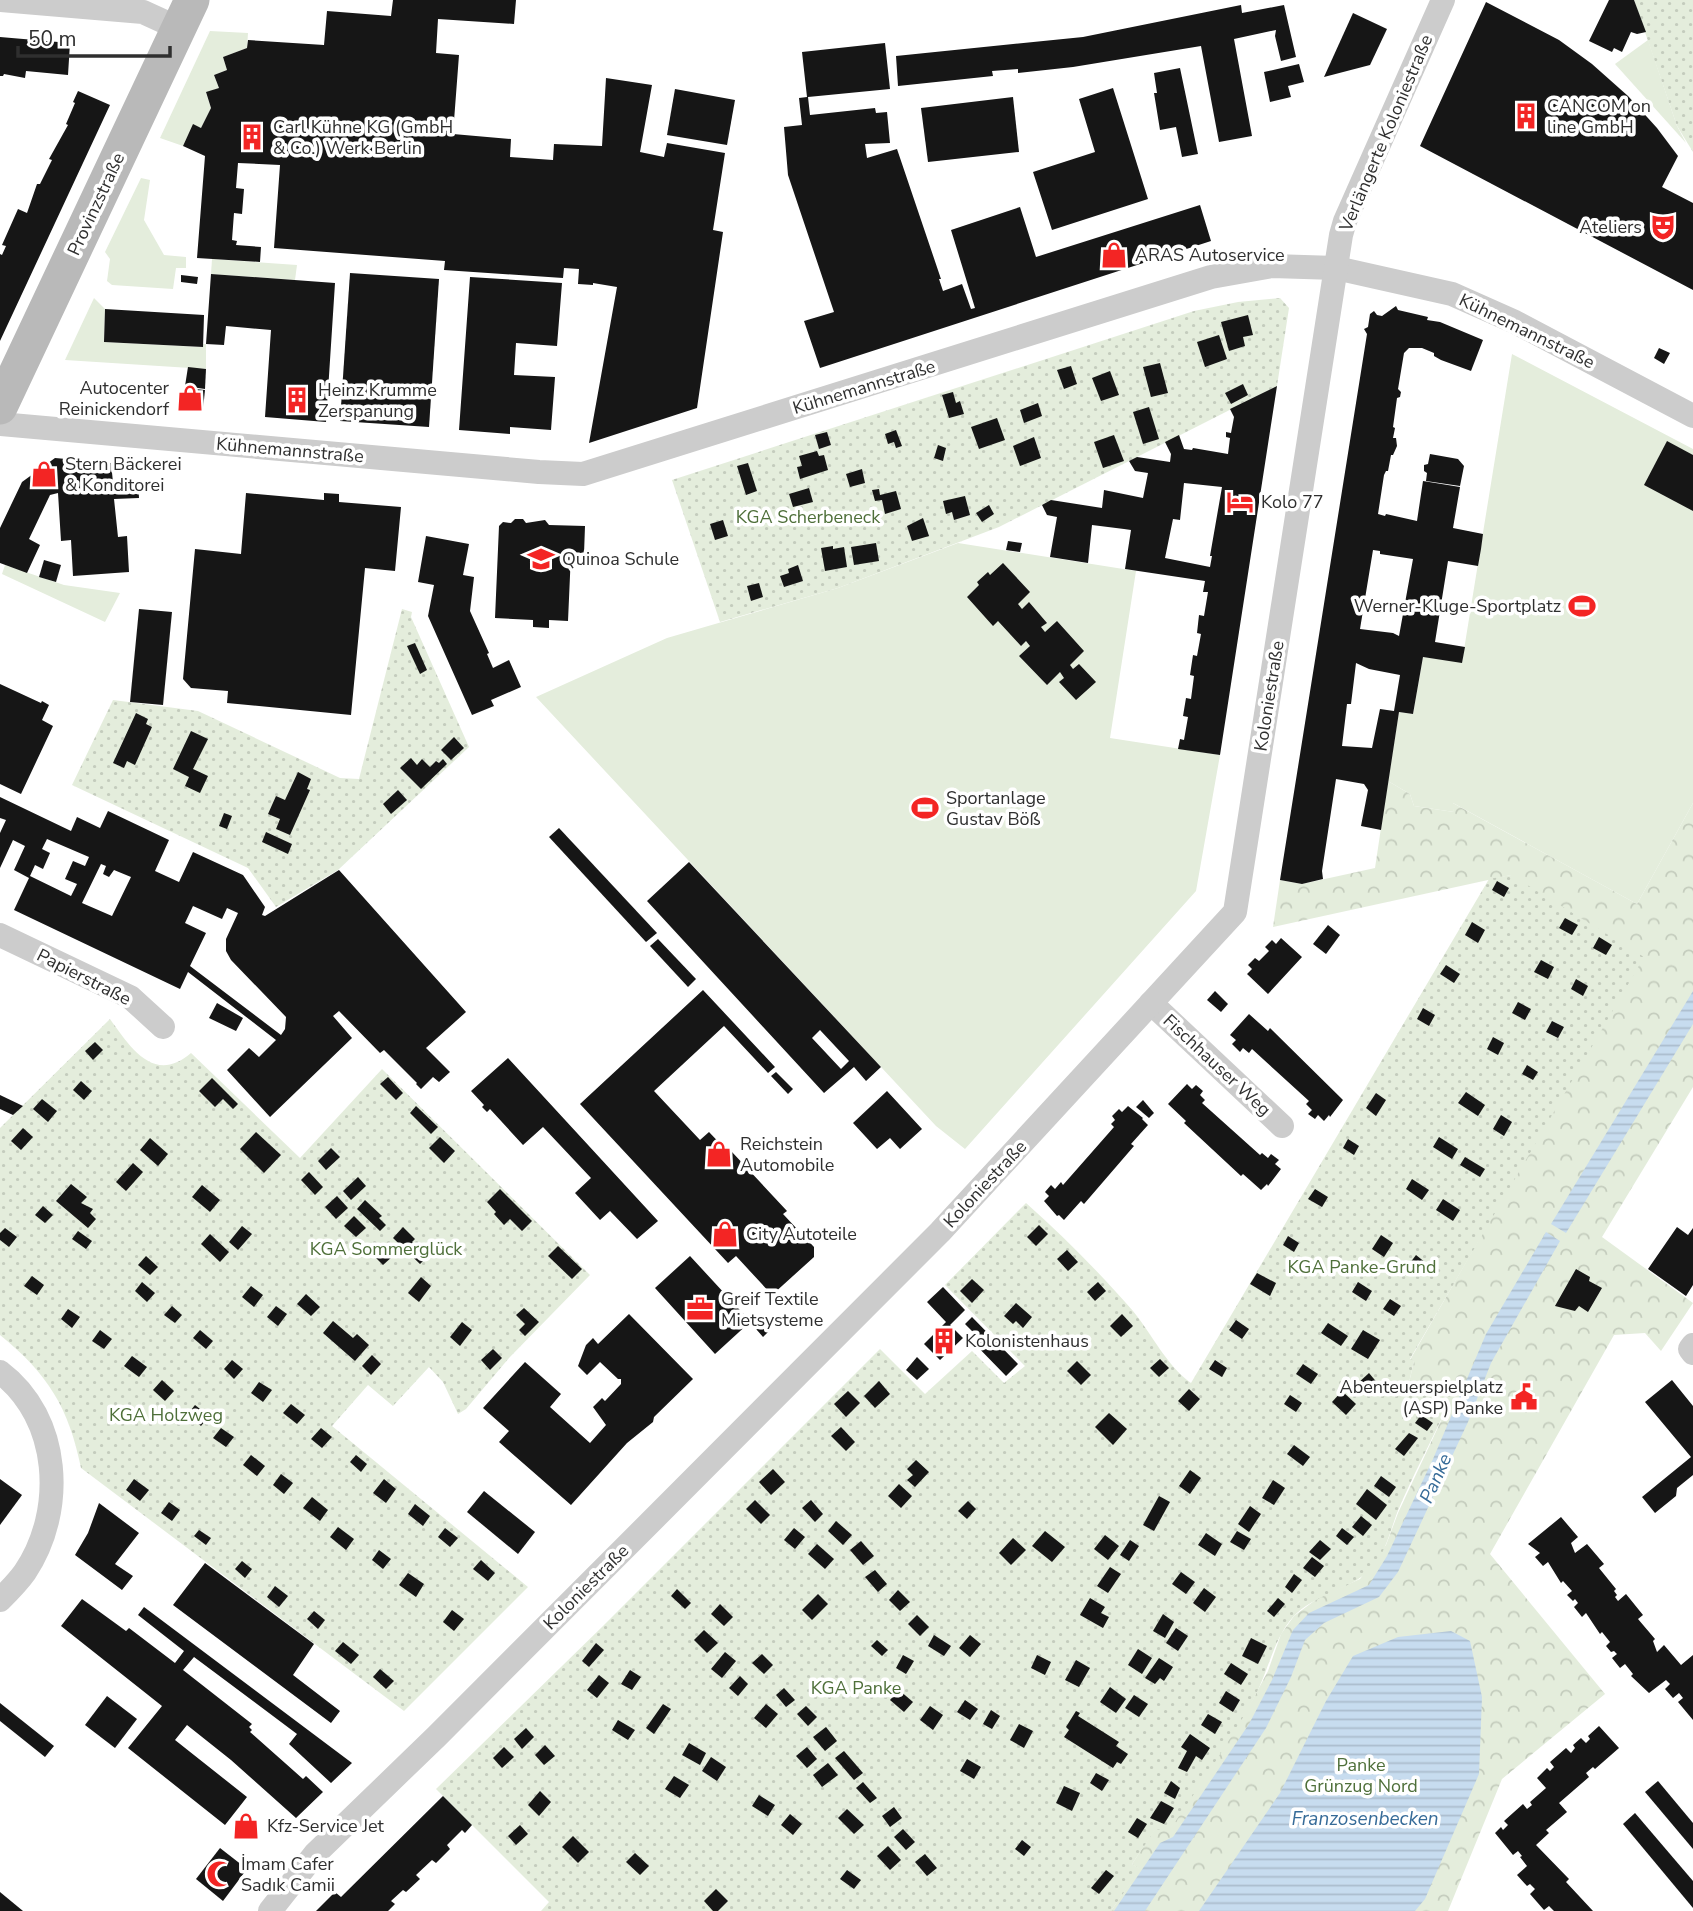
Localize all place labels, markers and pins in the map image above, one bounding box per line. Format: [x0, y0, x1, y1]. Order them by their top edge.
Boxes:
place label: CANCOM on line GmbH [1547, 94, 1651, 139]
building icon: CANCOM on line GmbH [1511, 101, 1541, 131]
place label: Carl Kühne KG (GmbH & Co.) Werk Berlin [273, 115, 453, 160]
building icon: Carl Kühne KG (GmbH & Co.) Werk Berlin [237, 122, 267, 152]
theatre icon: Ateliers [1648, 212, 1678, 242]
place label: Ateliers [1579, 215, 1642, 239]
shop icon: ARAS Autoservice [1099, 240, 1129, 270]
place label: ARAS Autoservice [1135, 243, 1285, 267]
place label: Autocenter Reinickendorf [59, 376, 170, 421]
place label: Heinz Krumme Zerspanung [318, 378, 437, 423]
shop icon: Autocenter Reinickendorf [175, 383, 205, 413]
building icon: Heinz Krumme Zerspanung [282, 385, 312, 415]
place label: Stern Bäckerei & Konditorei [65, 452, 182, 497]
shop icon: Stern Bäckerei & Konditorei [29, 459, 59, 489]
hotel icon: Kolo 77 [1225, 487, 1255, 517]
place label: Kolo 77 [1261, 490, 1324, 514]
school or university icon: Quinoa Schule [526, 544, 556, 574]
place label: Quinoa Schule [562, 547, 679, 571]
sports icon: Werner-Kluge-Sportplatz [1567, 591, 1597, 621]
place label: Werner-Kluge-Sportplatz [1354, 594, 1561, 618]
place label: Sportanlage Gustav Böß [946, 786, 1046, 831]
sports icon: Sportanlage Gustav Böß [910, 793, 940, 823]
place label: Reichstein Automobile [740, 1132, 834, 1177]
shop icon: Reichstein Automobile [704, 1139, 734, 1169]
shop icon: City Autoteile [710, 1219, 740, 1249]
place label: City Autoteile [746, 1222, 857, 1246]
place label: Greif Textile Mietsysteme [721, 1287, 823, 1332]
office icon: Greif Textile Mietsysteme [685, 1294, 715, 1324]
building icon: Kolonistenhaus [929, 1326, 959, 1356]
place label: Kolonistenhaus [965, 1329, 1089, 1353]
place label: Abenteuerspielplatz (ASP) Panke [1340, 1375, 1503, 1420]
public building icon: Abenteuerspielplatz (ASP) Panke [1509, 1382, 1539, 1412]
shop icon: Kfz-Service Jet [231, 1811, 261, 1841]
place label: Kfz-Service Jet [267, 1814, 385, 1838]
place label: İmam Cafer Sadık Camii [241, 1852, 335, 1897]
mosque icon: İmam Cafer Sadık Camii [205, 1859, 235, 1889]

